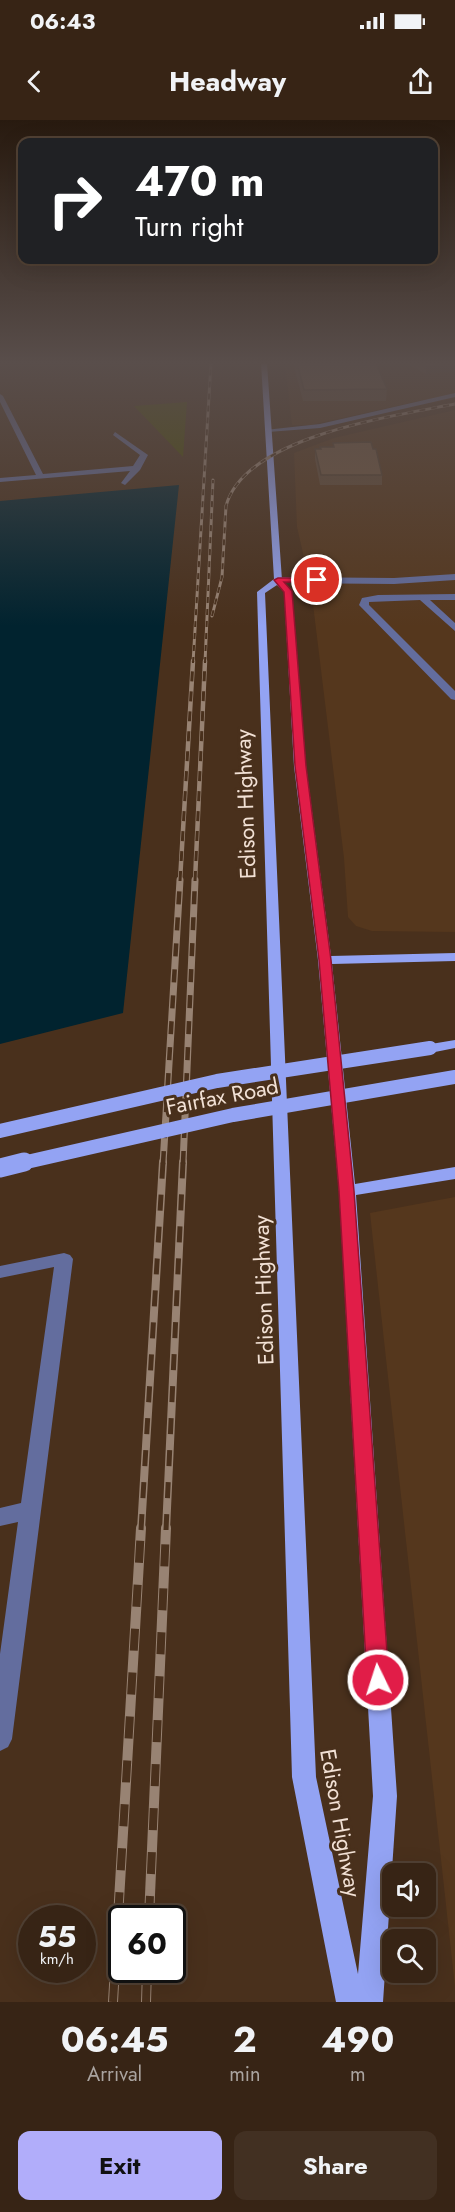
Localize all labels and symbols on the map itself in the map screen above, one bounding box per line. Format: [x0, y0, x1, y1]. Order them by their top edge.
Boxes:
pin [291, 554, 342, 605]
street label: Edison Highway [226, 728, 264, 879]
street label: Fairfax Road [163, 1069, 281, 1123]
street label: Edison Highway [244, 1214, 282, 1365]
position arrow [346, 1648, 410, 1712]
street label: Edison Highway [312, 1746, 370, 1900]
speed limit sign: 60 [108, 1905, 186, 1983]

